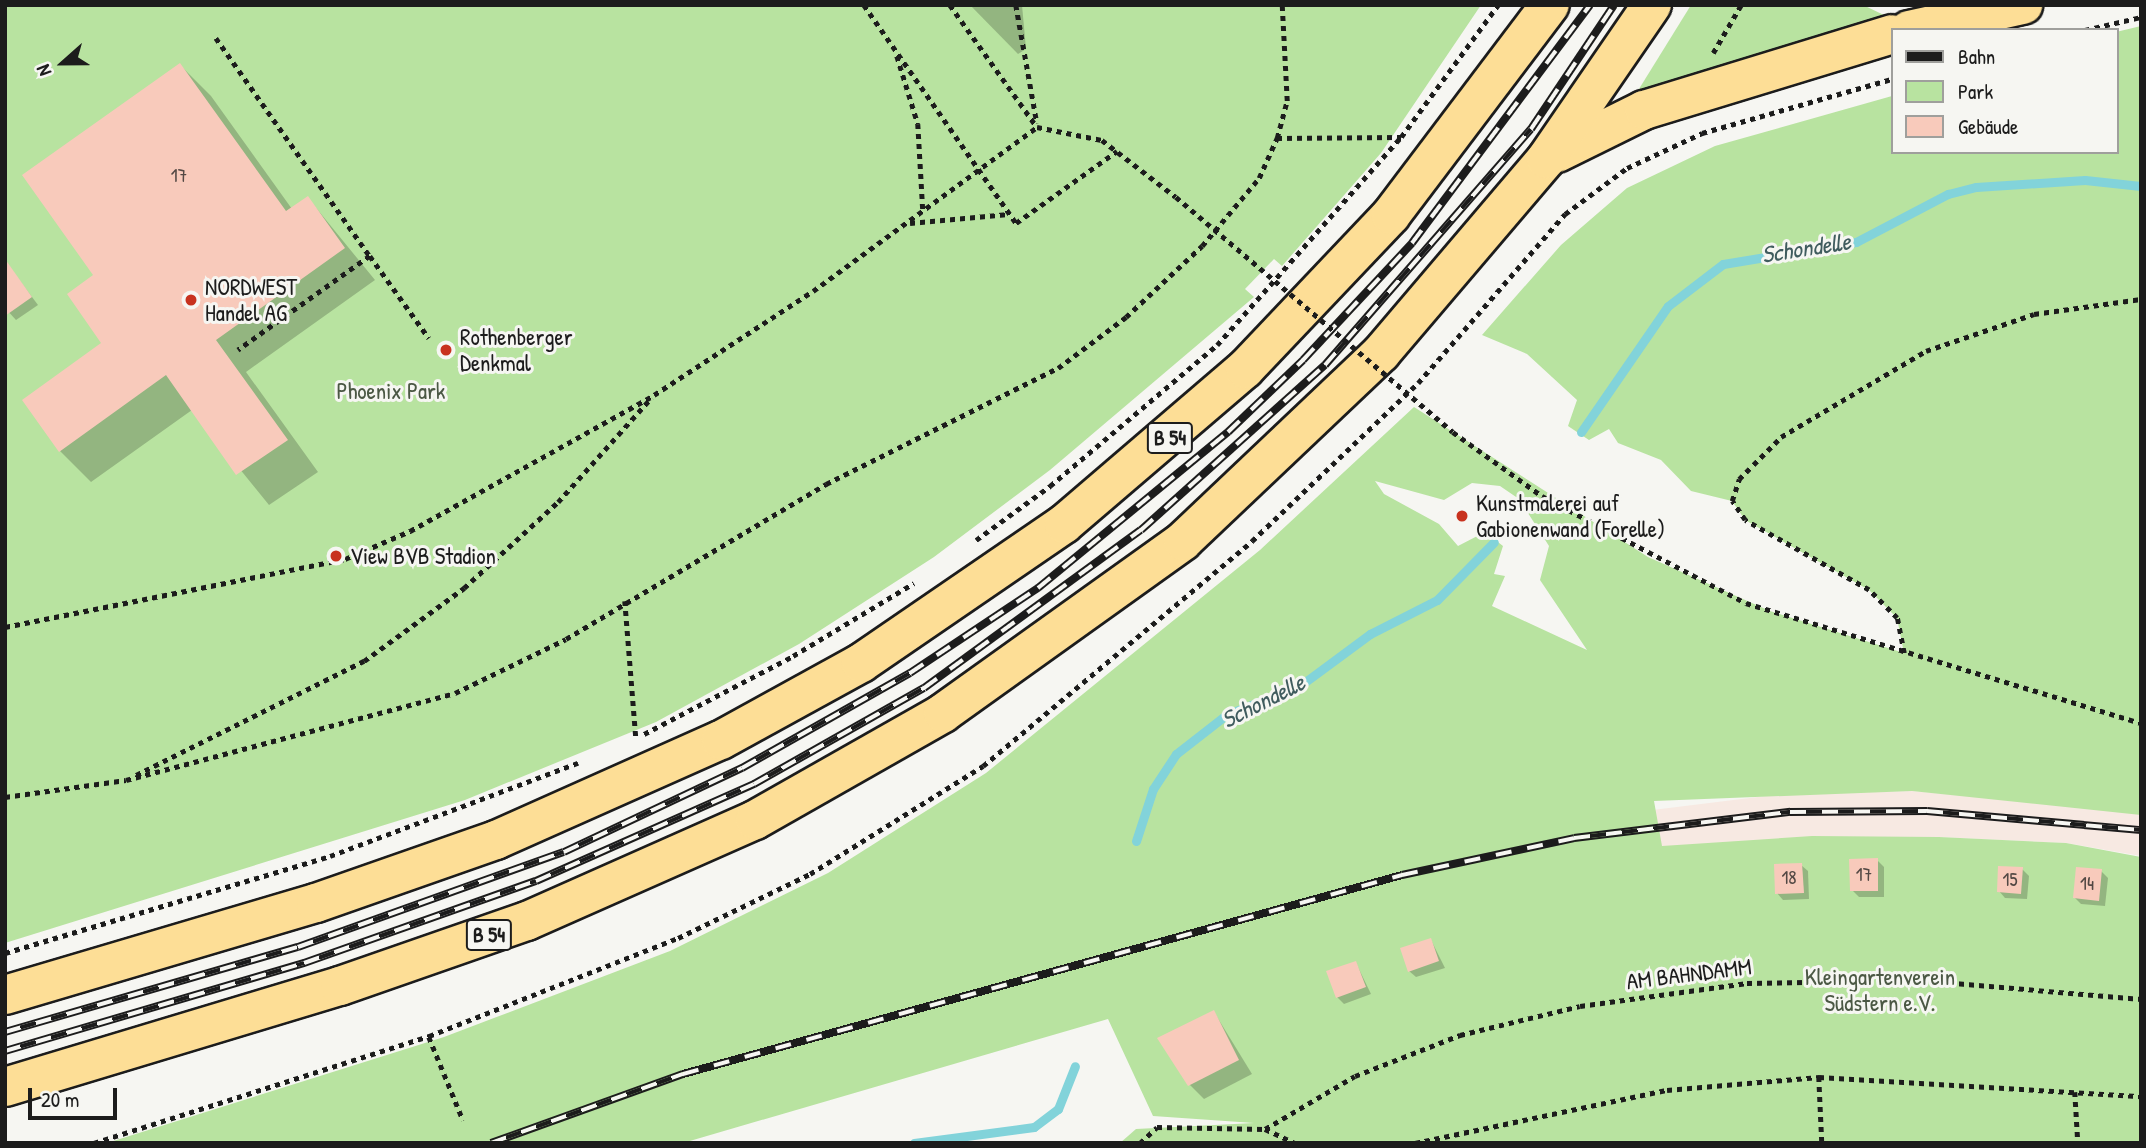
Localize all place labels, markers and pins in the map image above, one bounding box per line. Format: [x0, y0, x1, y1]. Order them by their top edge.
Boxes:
place label: NORDWEST Handel AG [205, 273, 297, 327]
marker: NORDWEST Handel AG [183, 292, 199, 308]
place label: Rothenberger Denkmal [460, 323, 573, 377]
marker: Rothenberger Denkmal [438, 342, 454, 358]
place label: Kunstmalerei auf Gabionenwand (Forelle) [1476, 489, 1665, 543]
marker: Kunstmalerei auf Gabionenwand (Forelle) [1454, 508, 1470, 524]
place label: View BVB Stadion [350, 542, 496, 570]
marker: View BVB Stadion [328, 548, 344, 564]

